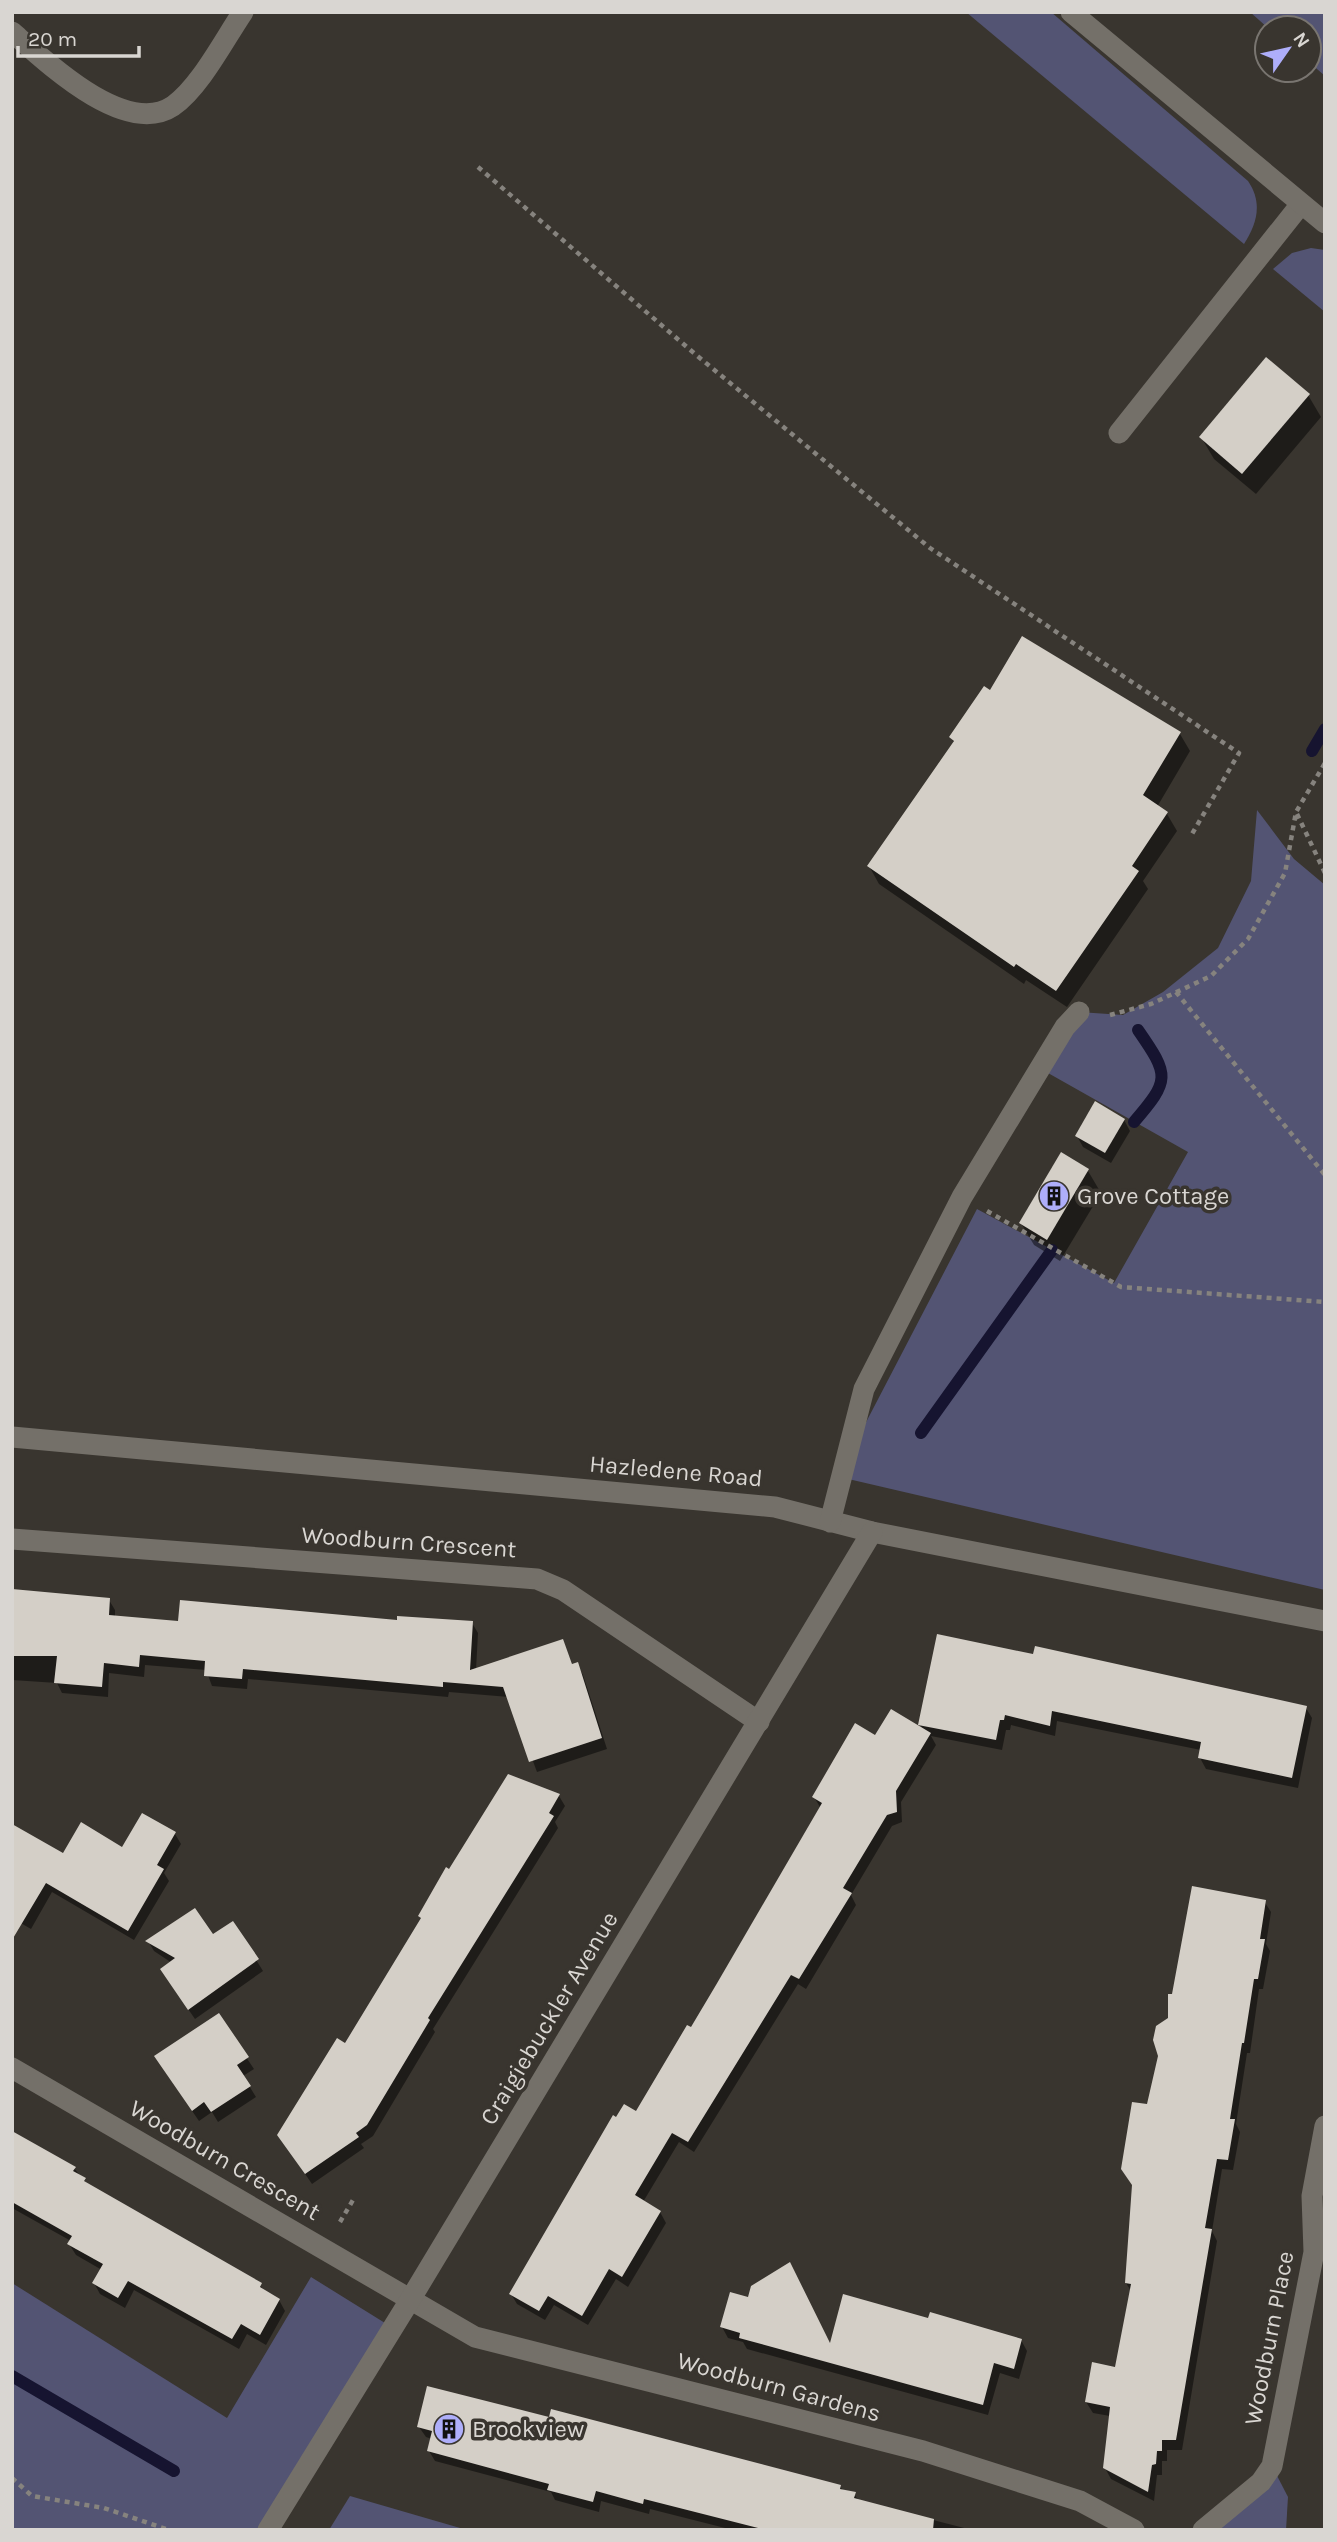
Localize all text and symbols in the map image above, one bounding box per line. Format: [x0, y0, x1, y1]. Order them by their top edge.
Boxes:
scale bar [18, 14, 138, 58]
north arrow [1253, 14, 1323, 84]
text: 20 m [28, 27, 77, 51]
text: N [1288, 28, 1314, 52]
building icon: Grove Cottage [1037, 1179, 1071, 1213]
place label: Grove Cottage [1077, 1182, 1229, 1210]
street label: Hazledene Road [588, 1449, 764, 1493]
street label: Woodburn Crescent [301, 1521, 517, 1563]
street label: Craigiebuckler Avenue [474, 1906, 624, 2130]
street label: Woodburn Crescent [125, 2094, 325, 2226]
street label: Woodburn Place [1238, 2249, 1300, 2427]
street label: Woodburn Gardens [674, 2346, 884, 2428]
building icon: Brookview [432, 2412, 466, 2446]
place label: Brookview [472, 2415, 584, 2443]

